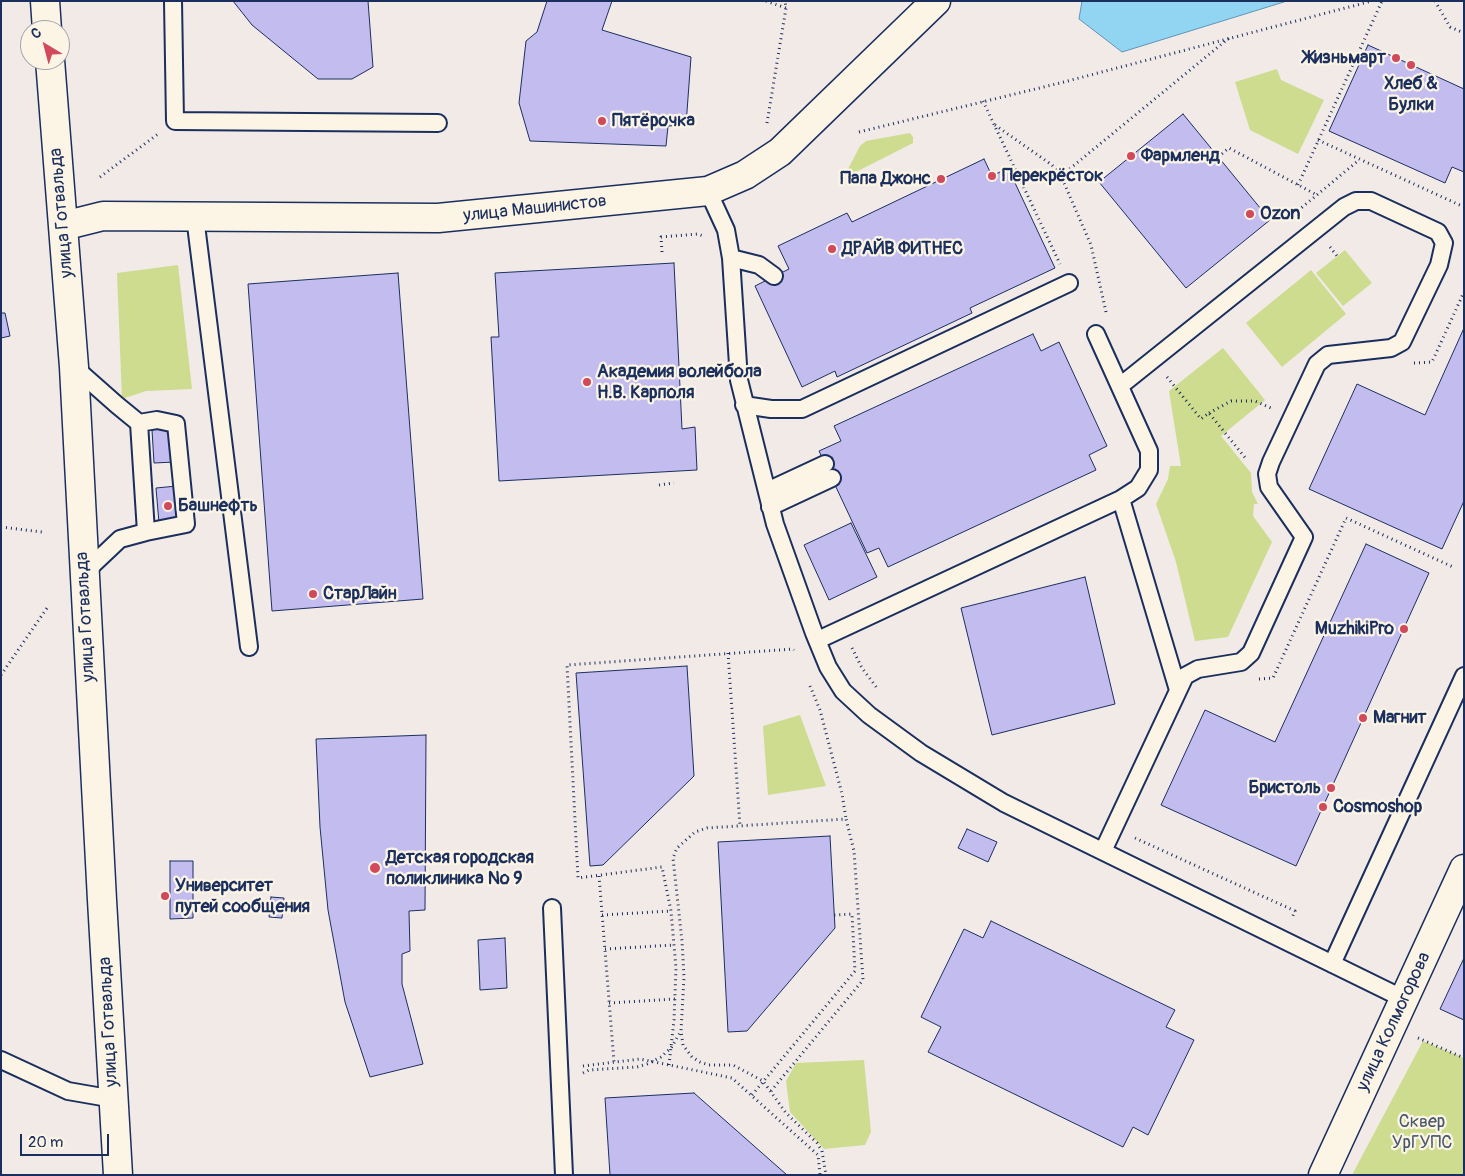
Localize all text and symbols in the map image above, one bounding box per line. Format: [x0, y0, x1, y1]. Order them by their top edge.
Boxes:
north arrow [20, 20, 70, 70]
text: С [28, 24, 45, 43]
place label: Жизньмарт [1304, 47, 1386, 69]
marker: Жизньмарт [1390, 52, 1402, 64]
marker: Хлеб & Булки [1405, 59, 1417, 71]
place label: Хлеб & Булки [1384, 73, 1438, 116]
place label: Пятёрочка [612, 110, 695, 132]
marker: Пятёрочка [596, 115, 608, 127]
place label: Фармленд [1141, 145, 1220, 167]
street label: улица Готвальда [46, 147, 78, 279]
marker: Фармленд [1125, 150, 1137, 162]
place label: Перекрёсток [1002, 165, 1103, 187]
place label: Папа Джонс [840, 168, 931, 190]
marker: Перекрёсток [986, 170, 998, 182]
marker: Папа Джонс [935, 173, 947, 185]
street label: улица Машинистов [462, 191, 608, 227]
place label: Ozon [1260, 203, 1300, 225]
marker: Ozon [1244, 208, 1256, 220]
place label: ДРАЙВ ФИТНЕС [842, 238, 963, 260]
marker: ДРАЙВ ФИТНЕС [826, 243, 838, 255]
place label: Академия волейбола Н.В. Карполя [597, 361, 762, 404]
marker: Академия волейбола Н.В. Карполя [581, 376, 593, 388]
place label: Башнефть [178, 495, 258, 517]
marker: Башнефть [162, 500, 174, 512]
street label: улица Готвальда [72, 551, 100, 683]
place label: СтарЛайн [323, 583, 397, 605]
marker: СтарЛайн [307, 588, 319, 600]
place label: MuzhikiPro [1315, 618, 1394, 640]
marker: MuzhikiPro [1398, 623, 1410, 635]
place label: Магнит [1373, 707, 1426, 729]
marker: Магнит [1357, 712, 1369, 724]
place label: Бристоль [1248, 777, 1321, 799]
marker: Бристоль [1325, 782, 1337, 794]
place label: Cosmoshop [1333, 796, 1422, 818]
marker: Cosmoshop [1317, 801, 1329, 813]
place label: Детская городская поликлиника № 9 [386, 847, 534, 890]
marker: Детская городская поликлиника № 9 [368, 861, 382, 875]
place label: Университет путей сообщения [175, 875, 310, 918]
marker: Университет путей сообщения [159, 890, 171, 902]
street label: улица Колмогорова [1352, 949, 1436, 1095]
street label: улица Готвальда [95, 956, 123, 1088]
park label: Сквер УрГУПС [1392, 1111, 1452, 1154]
scale bar [22, 1124, 111, 1156]
text: 20 m [28, 1133, 63, 1152]

